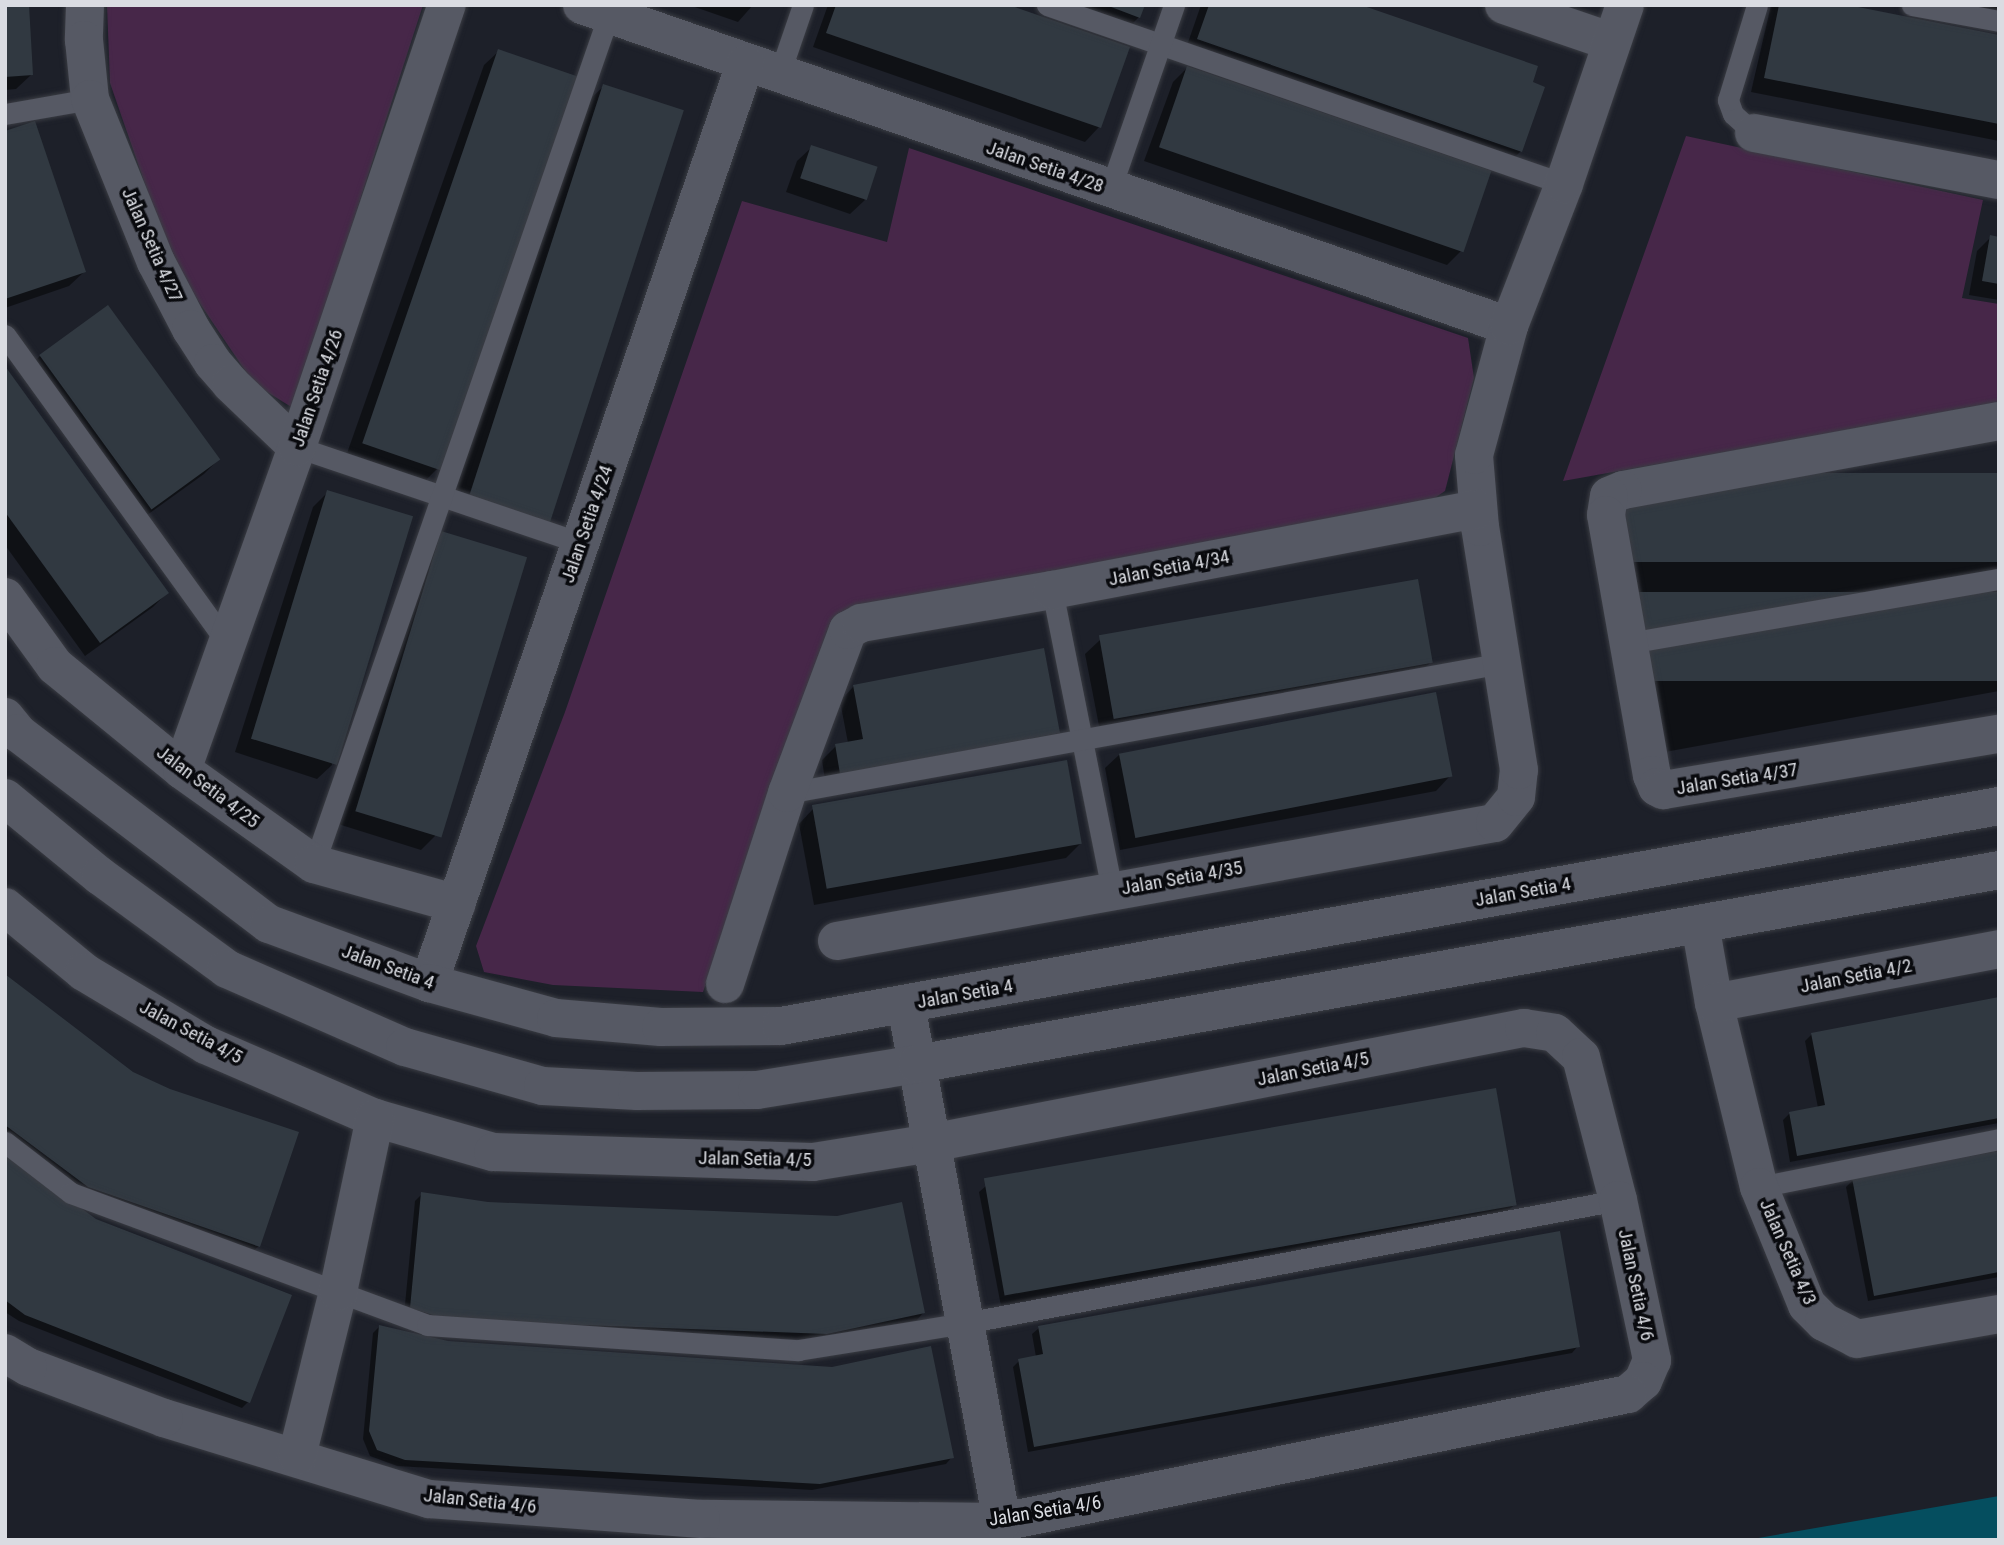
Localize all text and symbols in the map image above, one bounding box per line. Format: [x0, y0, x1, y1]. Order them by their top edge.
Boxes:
street label: Jalan Setia 4/28 [983, 136, 1107, 198]
street label: Jalan Setia 4/27 [117, 184, 187, 306]
street label: Jalan Setia 4/26 [286, 326, 348, 450]
street label: Jalan Setia 4/24 [556, 462, 618, 586]
street label: Jalan Setia 4/34 [1107, 545, 1231, 591]
street label: Jalan Setia 4/25 [152, 741, 264, 833]
street label: Jalan Setia 4/37 [1675, 758, 1799, 800]
street label: Jalan Setia 4/35 [1120, 856, 1244, 900]
street label: Jalan Setia 4 [1473, 872, 1573, 912]
street label: Jalan Setia 4 [339, 940, 437, 994]
street label: Jalan Setia 4/2 [1798, 954, 1914, 998]
street label: Jalan Setia 4 [915, 974, 1015, 1014]
street label: Jalan Setia 4/5 [136, 995, 246, 1069]
street label: Jalan Setia 4/5 [1255, 1047, 1371, 1091]
street label: Jalan Setia 4/5 [698, 1147, 812, 1171]
street label: Jalan Setia 4/3 [1755, 1196, 1821, 1308]
street label: Jalan Setia 4/6 [1613, 1227, 1659, 1343]
street label: Jalan Setia 4/6 [422, 1484, 538, 1518]
street label: Jalan Setia 4/6 [987, 1491, 1103, 1531]

